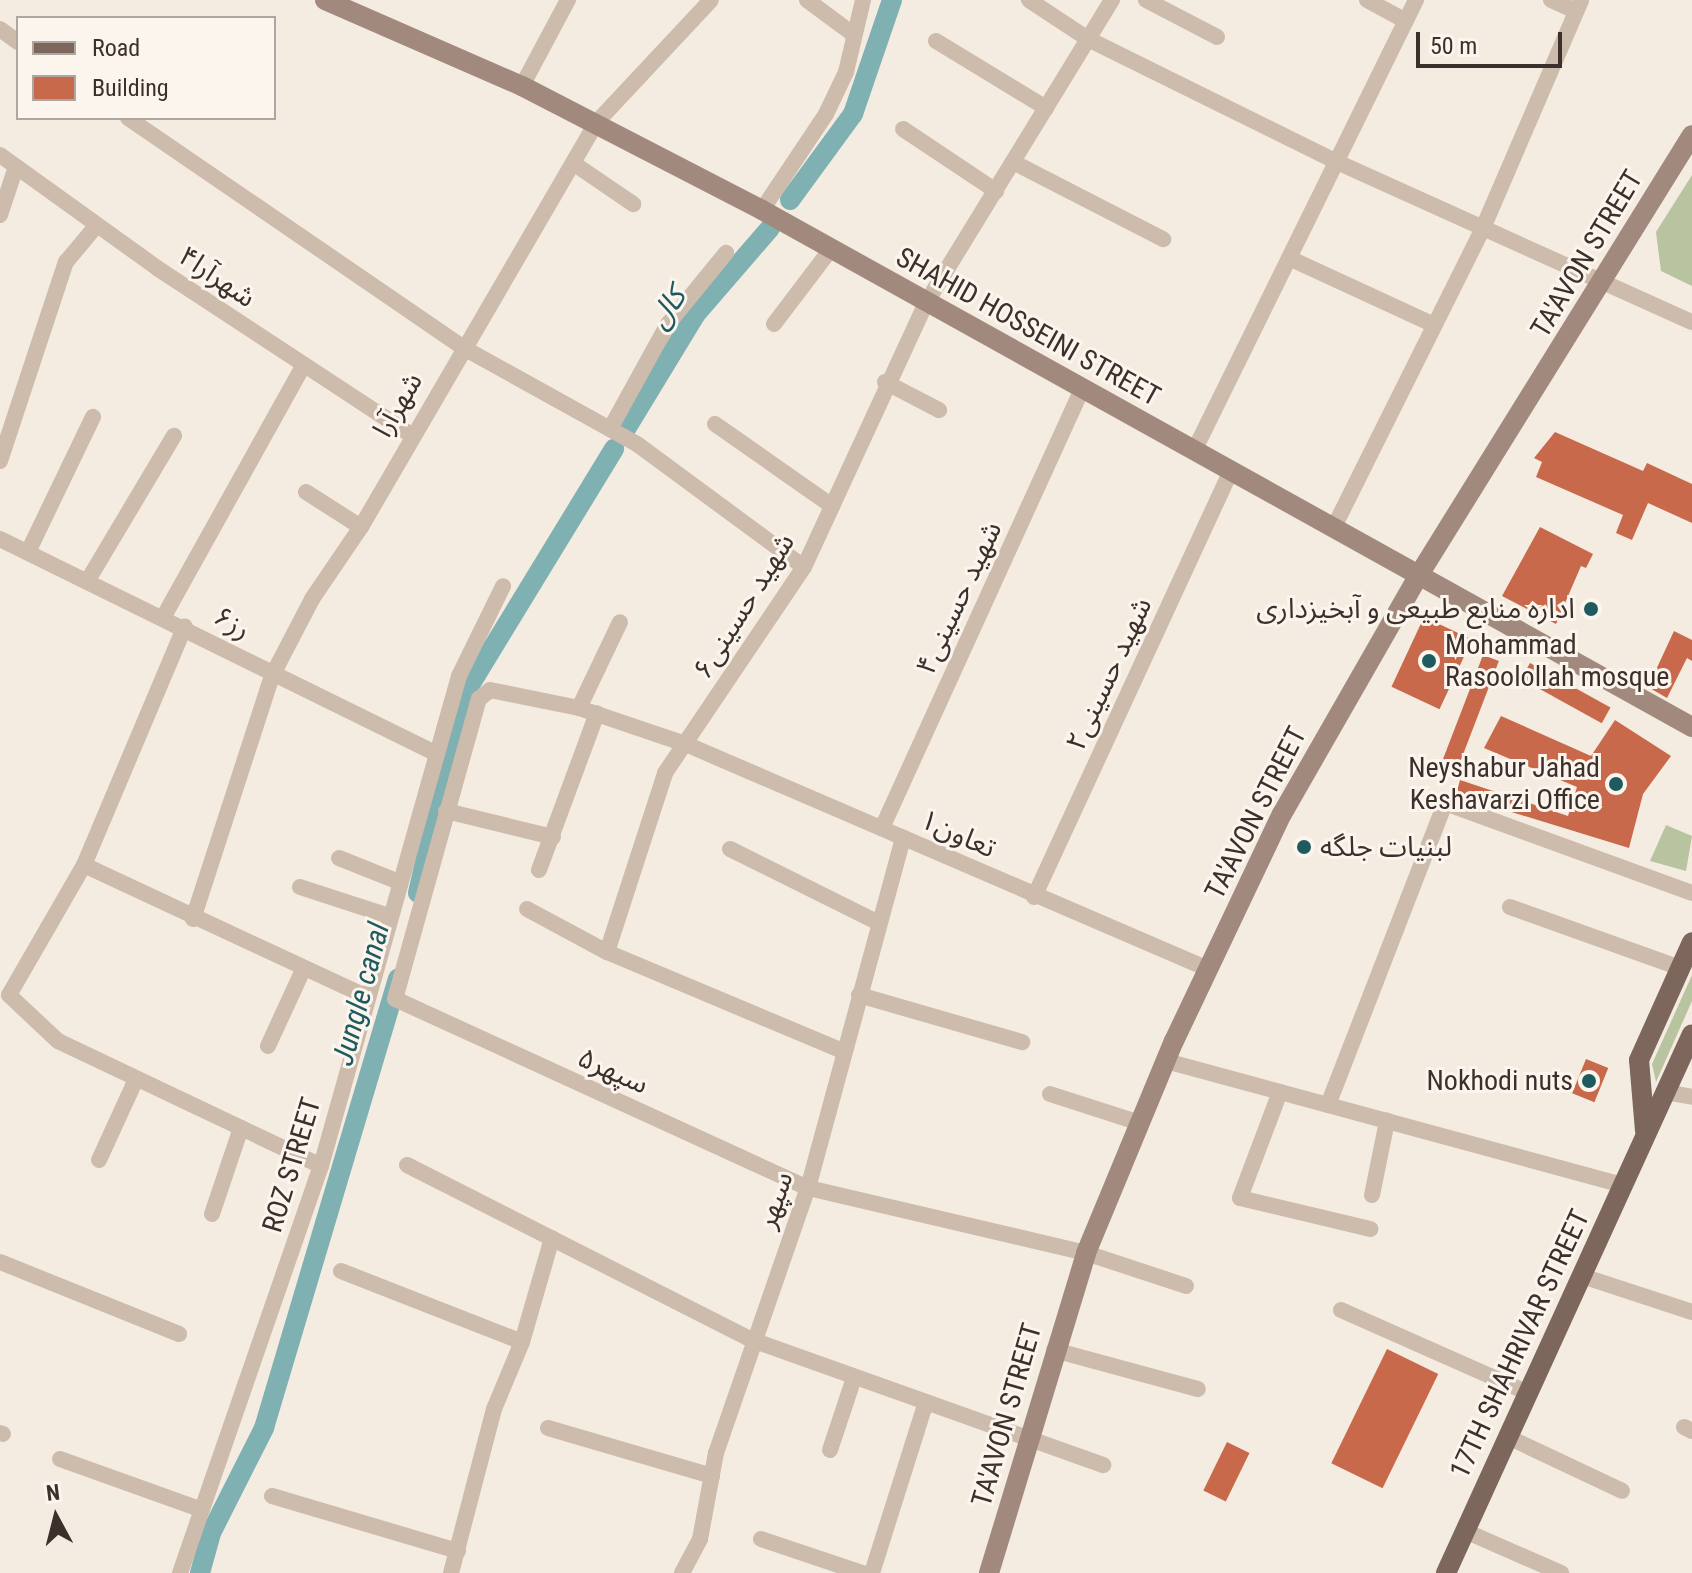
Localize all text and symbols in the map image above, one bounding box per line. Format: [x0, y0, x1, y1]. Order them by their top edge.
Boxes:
legend [16, 16, 276, 120]
scale bar [1420, 16, 1566, 66]
text: 50 m [1430, 32, 1477, 60]
text: Road [92, 34, 140, 62]
text: Building [92, 74, 169, 102]
street label: TA'AVON STREET [1524, 164, 1650, 344]
street label: شهرآرا۴ [172, 239, 262, 315]
street label: SHAHID HOSSEINI STREET [890, 240, 1166, 414]
water label: کال [640, 280, 694, 336]
street label: شهرآرا [366, 367, 430, 443]
street label: شهید حسینی۴ [909, 516, 1009, 680]
street label: شهید حسینی۶ [686, 527, 802, 685]
street label: شهید حسینی۲ [1059, 592, 1159, 756]
place label: اداره منابع طبیعی و آبخیزداری [1256, 592, 1575, 626]
street label: رز۶ [208, 599, 256, 647]
marker: اداره منابع طبیعی و آبخیزداری [1582, 600, 1600, 618]
place label: Mohammad Rasoolollah mosque [1445, 628, 1669, 694]
marker: Mohammad Rasoolollah mosque [1420, 652, 1438, 670]
street label: TA'AVON STREET [1198, 721, 1314, 905]
place label: Neyshabur Jahad Keshavarzi Office [1408, 751, 1600, 817]
marker: Neyshabur Jahad Keshavarzi Office [1607, 775, 1625, 793]
street label: تعاون۱ [915, 803, 1001, 865]
place label: لبنیات جلگه [1320, 830, 1452, 864]
marker: لبنیات جلگه [1295, 838, 1313, 856]
water label: Jungle canal [325, 919, 397, 1069]
street label: سپهر۵ [573, 1041, 653, 1101]
place label: Nokhodi nuts [1427, 1064, 1573, 1098]
marker: Nokhodi nuts [1580, 1072, 1598, 1090]
street label: ROZ STREET [256, 1094, 328, 1236]
street label: سپهر [750, 1167, 800, 1233]
street label: 17TH SHAHRIVAR STREET [1443, 1204, 1597, 1484]
street label: TA'AVON STREET [965, 1320, 1049, 1510]
north arrow [16, 1477, 96, 1557]
text: N [45, 1479, 61, 1506]

